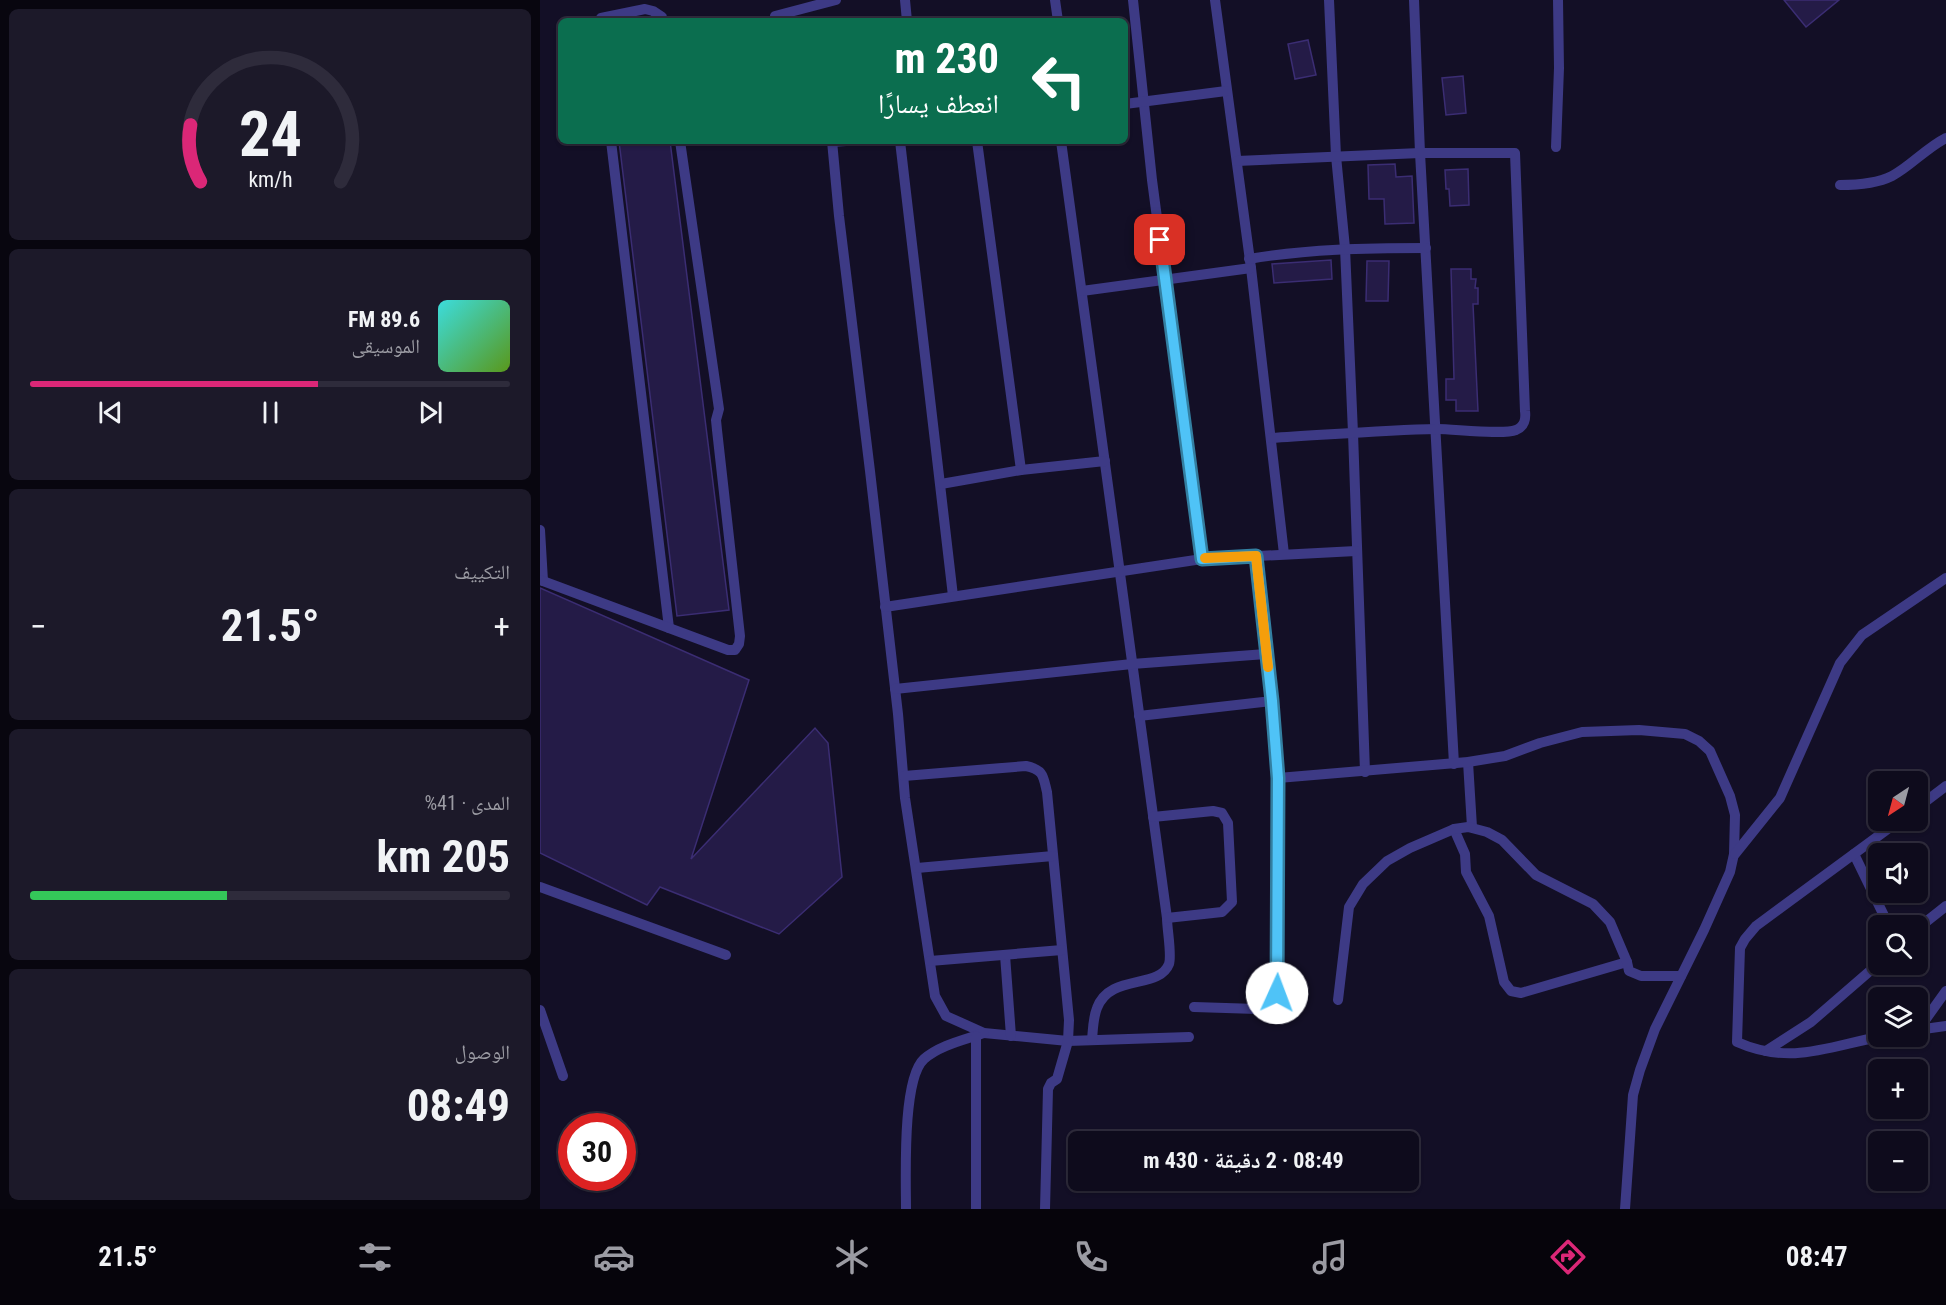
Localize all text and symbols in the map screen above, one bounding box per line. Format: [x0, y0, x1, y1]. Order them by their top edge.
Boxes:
text: 230 m [894, 34, 999, 83]
icon: left [1020, 42, 1098, 120]
text: انعطف يسارًا [878, 88, 999, 120]
text: 24 [238, 98, 302, 171]
text: km/h [248, 167, 292, 192]
pin [1134, 214, 1185, 265]
icon: arrive [1143, 223, 1176, 256]
text: 89.6 FM [348, 307, 420, 332]
text: الموسيقى [352, 334, 420, 358]
icon: previous [94, 396, 127, 429]
icon: pause [254, 396, 287, 429]
icon: next [414, 396, 447, 429]
text: التكييف [454, 560, 510, 584]
text: 21.5° [221, 599, 319, 652]
text: − [30, 607, 47, 646]
text: + [494, 607, 510, 646]
north arrow [1868, 771, 1928, 831]
map controls [1868, 771, 1928, 1191]
text: المدى · 41% [424, 791, 510, 815]
text: 205 km [377, 830, 510, 883]
button: sound [1868, 843, 1928, 903]
button: search [1868, 915, 1928, 975]
position arrow [1245, 961, 1309, 1025]
button: layers [1868, 987, 1928, 1047]
text: الوصول [455, 1040, 510, 1064]
button: + [1868, 1059, 1928, 1119]
text: 08:49 [407, 1079, 510, 1132]
speed limit sign: 30 [558, 1113, 636, 1191]
button: − [1868, 1131, 1928, 1191]
text: 08:49 · 2 دقيقة · 430 m [1143, 1148, 1344, 1173]
icon: filters [354, 1236, 396, 1278]
icon: car [593, 1236, 635, 1278]
icon: climate [831, 1236, 873, 1278]
icon: phone [1070, 1236, 1112, 1278]
icon: music [1309, 1236, 1351, 1278]
icon: directions [1547, 1236, 1589, 1278]
text: 21.5° [98, 1241, 158, 1273]
text: 08:47 [1786, 1241, 1848, 1273]

